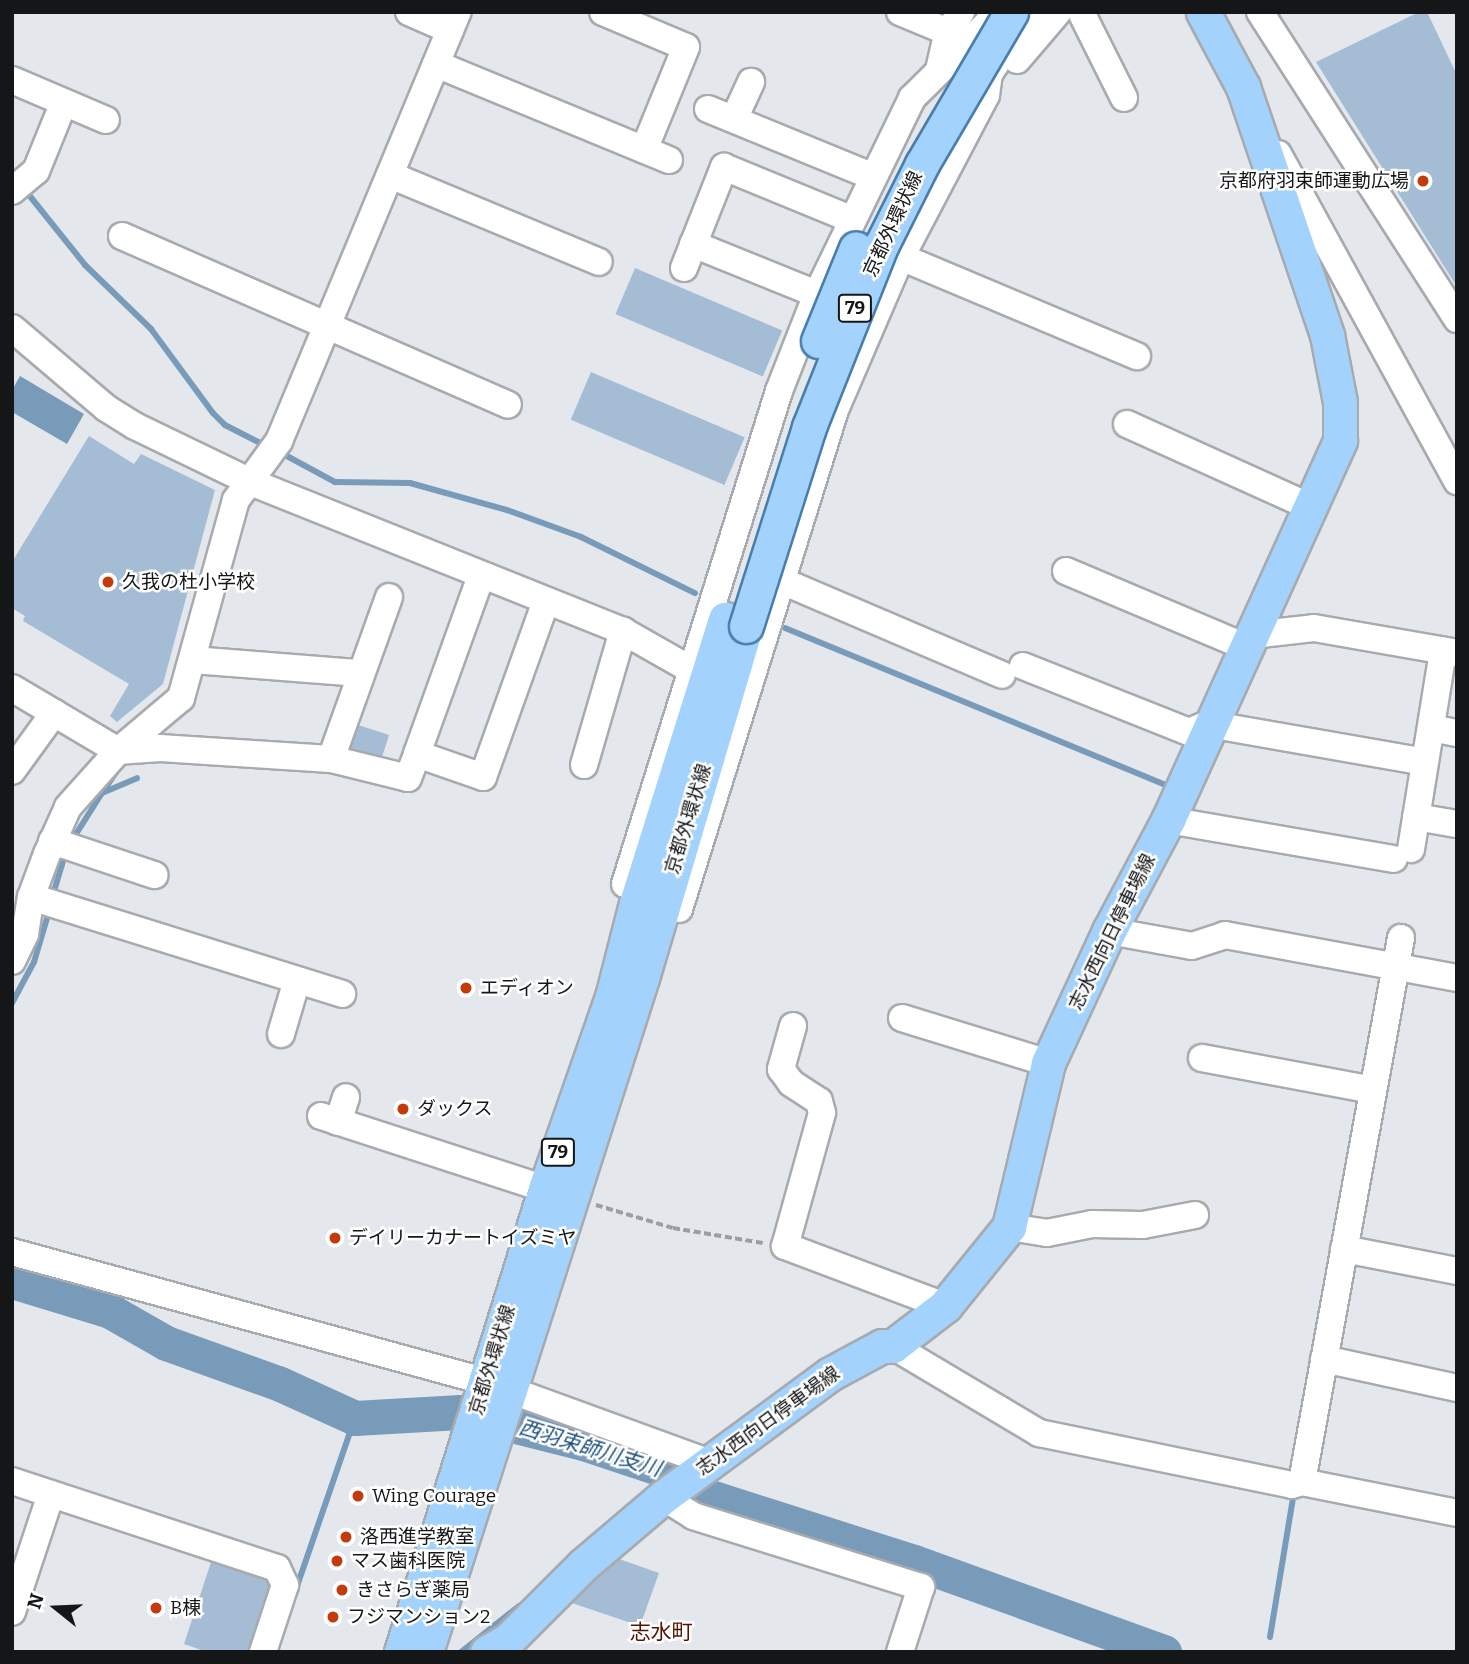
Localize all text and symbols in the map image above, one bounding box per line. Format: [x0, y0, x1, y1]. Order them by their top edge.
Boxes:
street label: 京都外環状線 [859, 168, 927, 280]
place label: 京都府羽束師運動広場 [1219, 170, 1409, 192]
marker: 京都府羽束師運動広場 [1415, 173, 1431, 189]
road number: 79 [838, 294, 872, 322]
place label: 久我の杜小学校 [122, 571, 255, 593]
marker: 久我の杜小学校 [100, 574, 116, 590]
street label: 京都外環状線 [660, 761, 716, 877]
street label: 志水西向日停車場線 [1064, 850, 1160, 1014]
place label: エディオン [480, 977, 575, 999]
marker: エディオン [458, 980, 474, 996]
place label: ダックス [417, 1098, 493, 1120]
marker: ダックス [395, 1101, 411, 1117]
road number: 79 [540, 1138, 576, 1167]
place label: デイリーカナートイズミヤ [349, 1227, 577, 1249]
marker: デイリーカナートイズミヤ [327, 1230, 343, 1246]
street label: 京都外環状線 [464, 1302, 520, 1418]
street label: 志水西向日停車場線 [692, 1362, 844, 1480]
water label: 西羽束師川支川 [516, 1414, 664, 1482]
place label: Wing Courage [372, 1485, 496, 1507]
marker: Wing Courage [350, 1488, 366, 1504]
place label: 洛西進学教室 [360, 1526, 474, 1548]
marker: 洛西進学教室 [338, 1529, 354, 1545]
place label: マス歯科医院 [351, 1550, 465, 1572]
marker: マス歯科医院 [329, 1553, 345, 1569]
north arrow [21, 1573, 91, 1643]
place label: きさらぎ薬局 [356, 1579, 470, 1601]
marker: きさらぎ薬局 [334, 1582, 350, 1598]
text: N [22, 1591, 49, 1612]
place label: B棟 [170, 1597, 201, 1619]
marker: B棟 [148, 1600, 164, 1616]
place label: フジマンション2 [347, 1606, 490, 1628]
marker: フジマンション2 [325, 1609, 341, 1625]
district label: 志水町 [630, 1619, 692, 1645]

